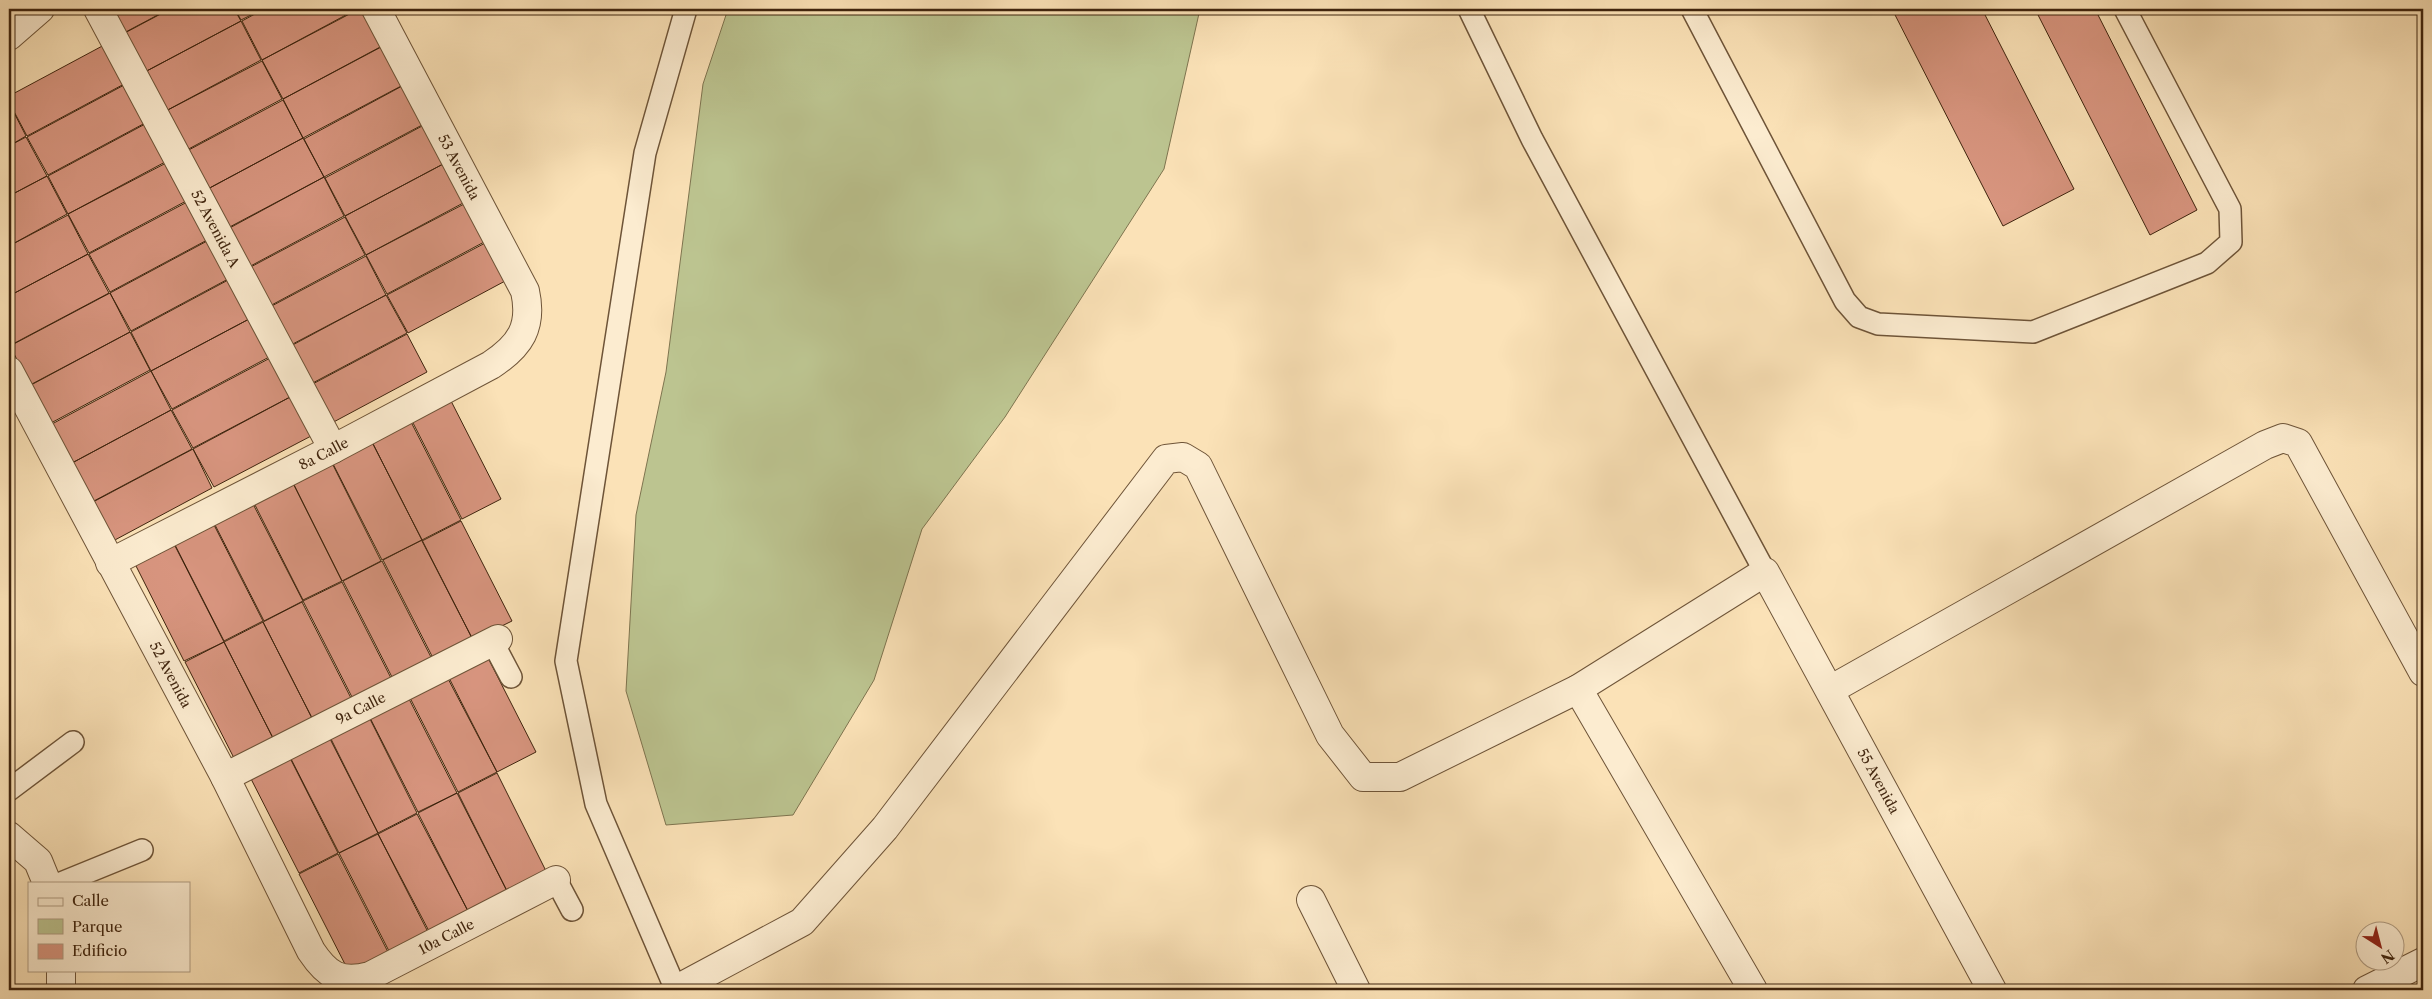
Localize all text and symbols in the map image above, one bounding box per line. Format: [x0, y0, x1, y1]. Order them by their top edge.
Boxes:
street label: 53 Avenida [434, 131, 484, 204]
street label: 52 Avenida A [187, 187, 244, 271]
street label: 8a Calle [296, 433, 352, 474]
street label: 52 Avenida [146, 639, 196, 711]
street label: 9a Calle [333, 688, 389, 729]
street label: 55 Avenida [1853, 745, 1904, 817]
legend [28, 882, 190, 972]
text: Calle [72, 891, 109, 910]
street label: 10a Calle [415, 915, 477, 958]
text: Parque [72, 917, 122, 936]
north arrow [2354, 922, 2404, 972]
text: Edificio [72, 941, 127, 960]
text: N [2377, 946, 2398, 967]

